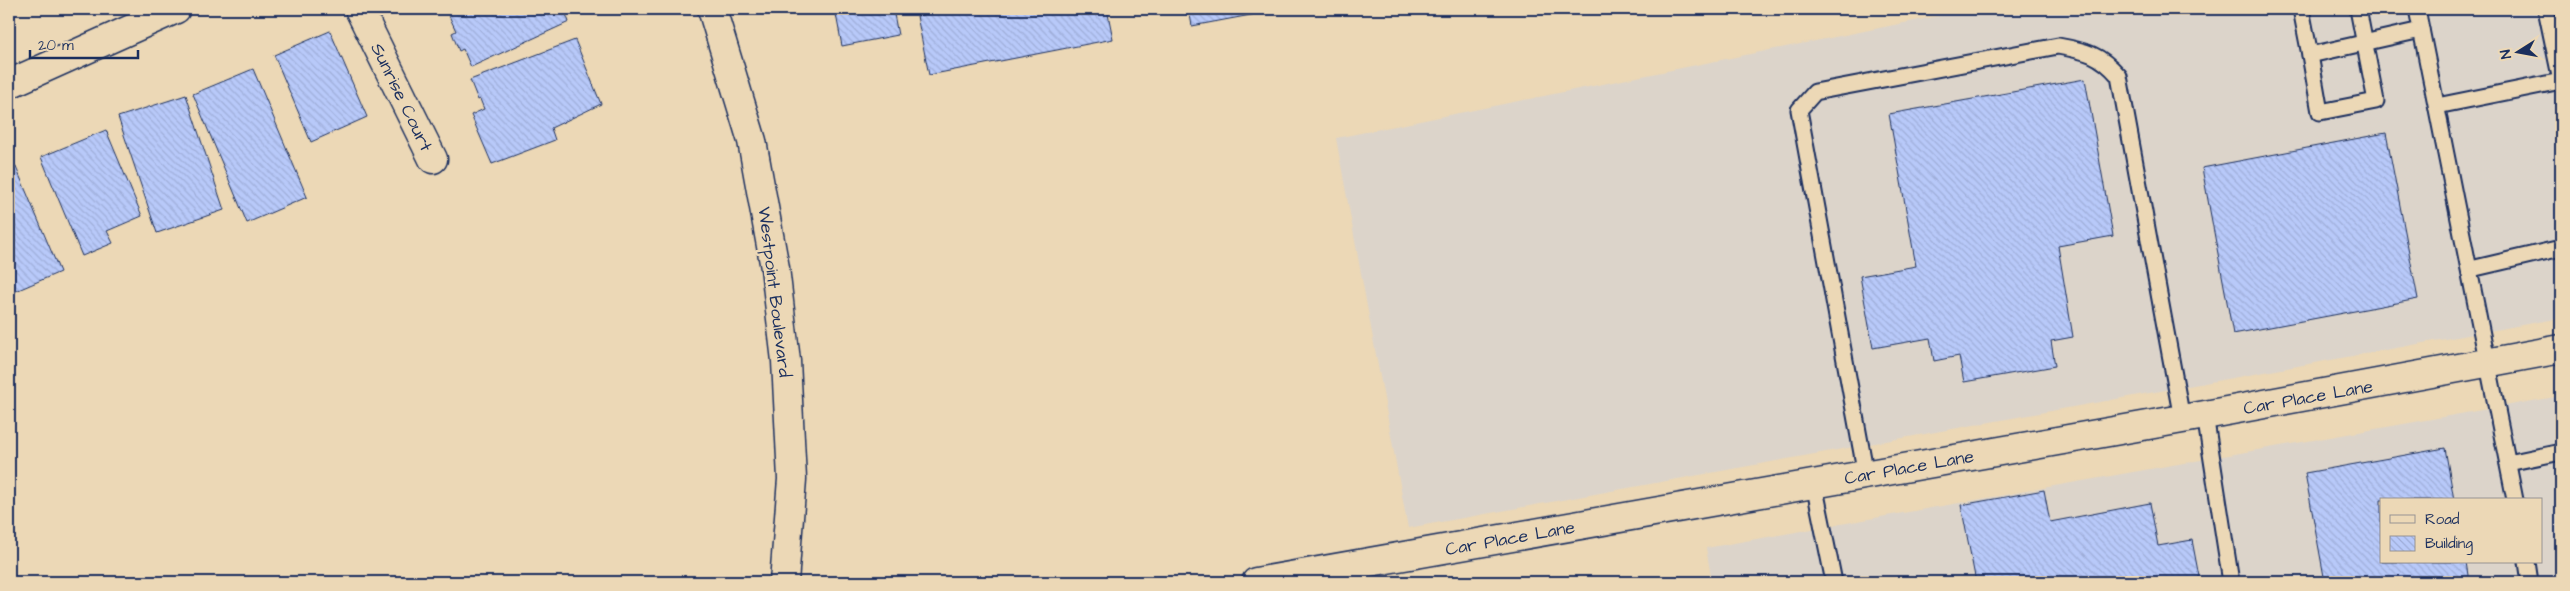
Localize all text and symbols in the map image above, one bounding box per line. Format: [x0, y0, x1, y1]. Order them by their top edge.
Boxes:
scale bar [30, 28, 138, 60]
north arrow [2492, 28, 2542, 78]
text: 20 m [38, 35, 74, 56]
street label: Sunrise Court [365, 39, 439, 156]
text: N [2496, 48, 2517, 61]
street label: Westpoint Boulevard [752, 205, 797, 379]
street label: Car Place Lane [2241, 374, 2375, 421]
street label: Car Place Lane [1842, 444, 1976, 491]
legend [2380, 498, 2542, 564]
text: Road [2425, 509, 2460, 530]
street label: Car Place Lane [1443, 515, 1577, 562]
text: Building [2425, 533, 2473, 555]

